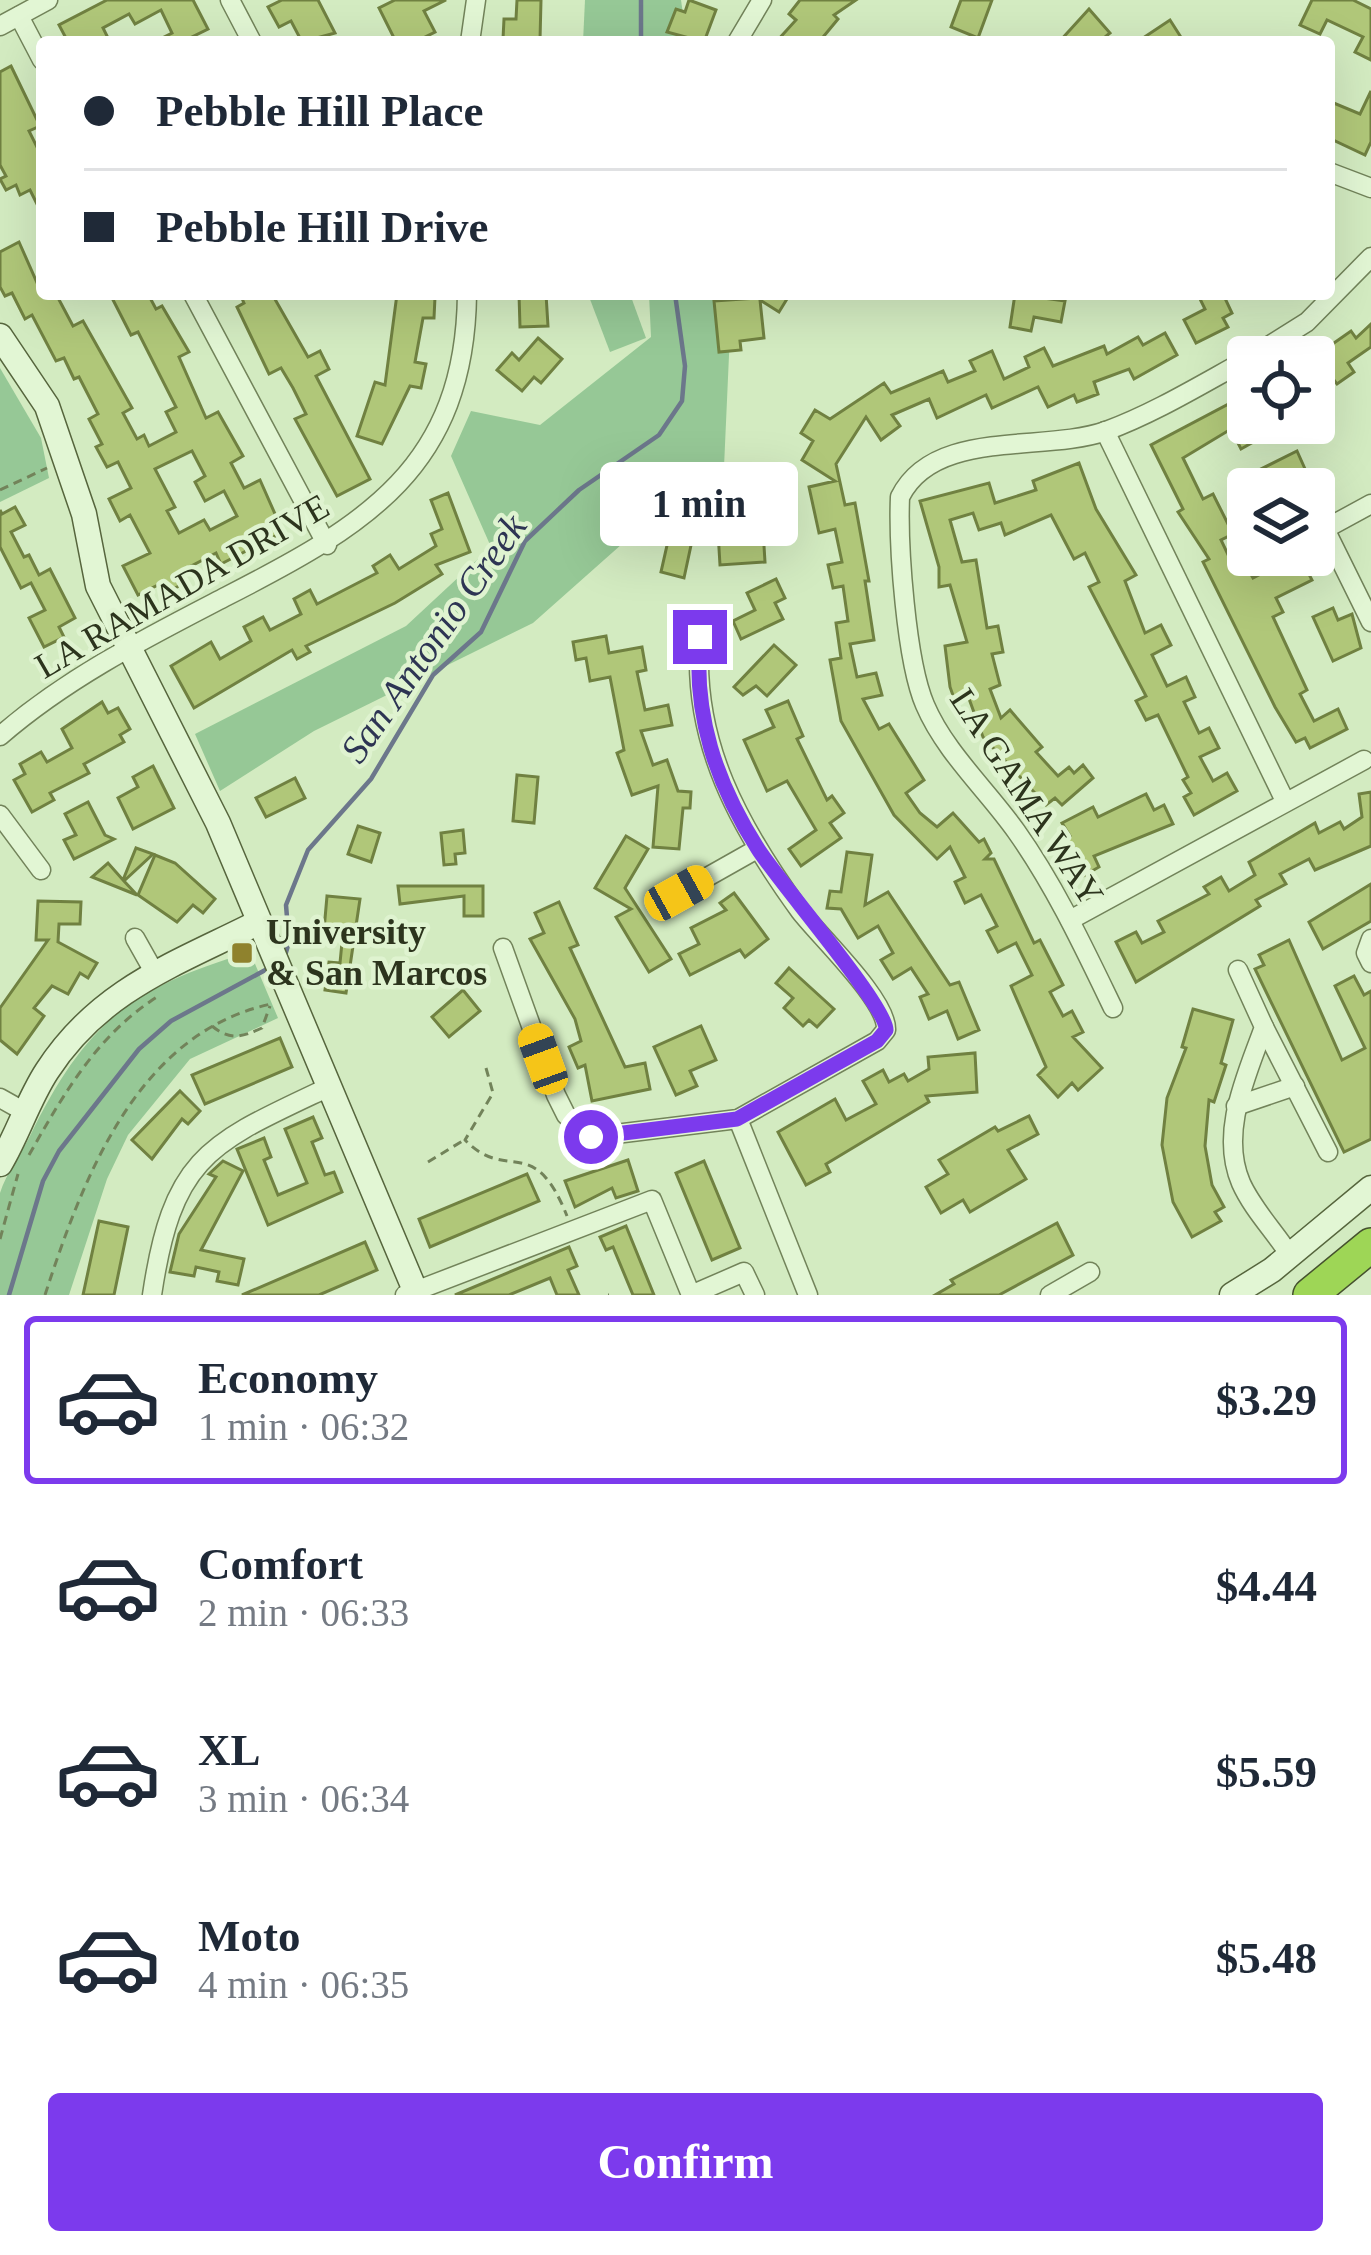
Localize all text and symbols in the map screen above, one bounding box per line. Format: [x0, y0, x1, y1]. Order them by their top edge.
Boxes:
text: Pebble Hill Place [156, 86, 483, 136]
text: Pebble Hill Drive [156, 202, 488, 252]
map controls [1227, 336, 1335, 576]
button: locate [1227, 336, 1335, 444]
callout: 1 min [601, 463, 799, 547]
button: layers [1227, 468, 1335, 576]
text: 1 min [652, 482, 746, 525]
street label: LA RAMADA DRIVE [28, 486, 336, 686]
water label: San Antonio Creek [332, 505, 535, 770]
route end [673, 610, 727, 664]
street label: LA GAMA WAY [942, 681, 1112, 913]
car [639, 860, 719, 926]
place label: University & San Marcos [266, 912, 487, 993]
marker: University & San Marcos [229, 940, 255, 966]
car [514, 1019, 572, 1099]
route start [564, 1110, 618, 1164]
icon: car [54, 1346, 162, 1454]
text: Economy [198, 1353, 378, 1403]
text: $3.29 [1216, 1375, 1317, 1425]
text: 1 min · 06:32 [198, 1405, 409, 1448]
icon: car [54, 1532, 162, 1640]
text: Comfort [198, 1539, 363, 1589]
text: $4.44 [1216, 1561, 1317, 1611]
text: 2 min · 06:33 [198, 1591, 409, 1634]
icon: car [54, 1718, 162, 1826]
text: XL [198, 1725, 261, 1775]
text: $5.59 [1216, 1747, 1317, 1797]
text: 3 min · 06:34 [198, 1777, 409, 1820]
icon: car [54, 1904, 162, 2012]
text: Moto [198, 1911, 300, 1961]
text: $5.48 [1216, 1933, 1317, 1983]
text: 4 min · 06:35 [198, 1963, 409, 2006]
button: Confirm [48, 2093, 1323, 2231]

